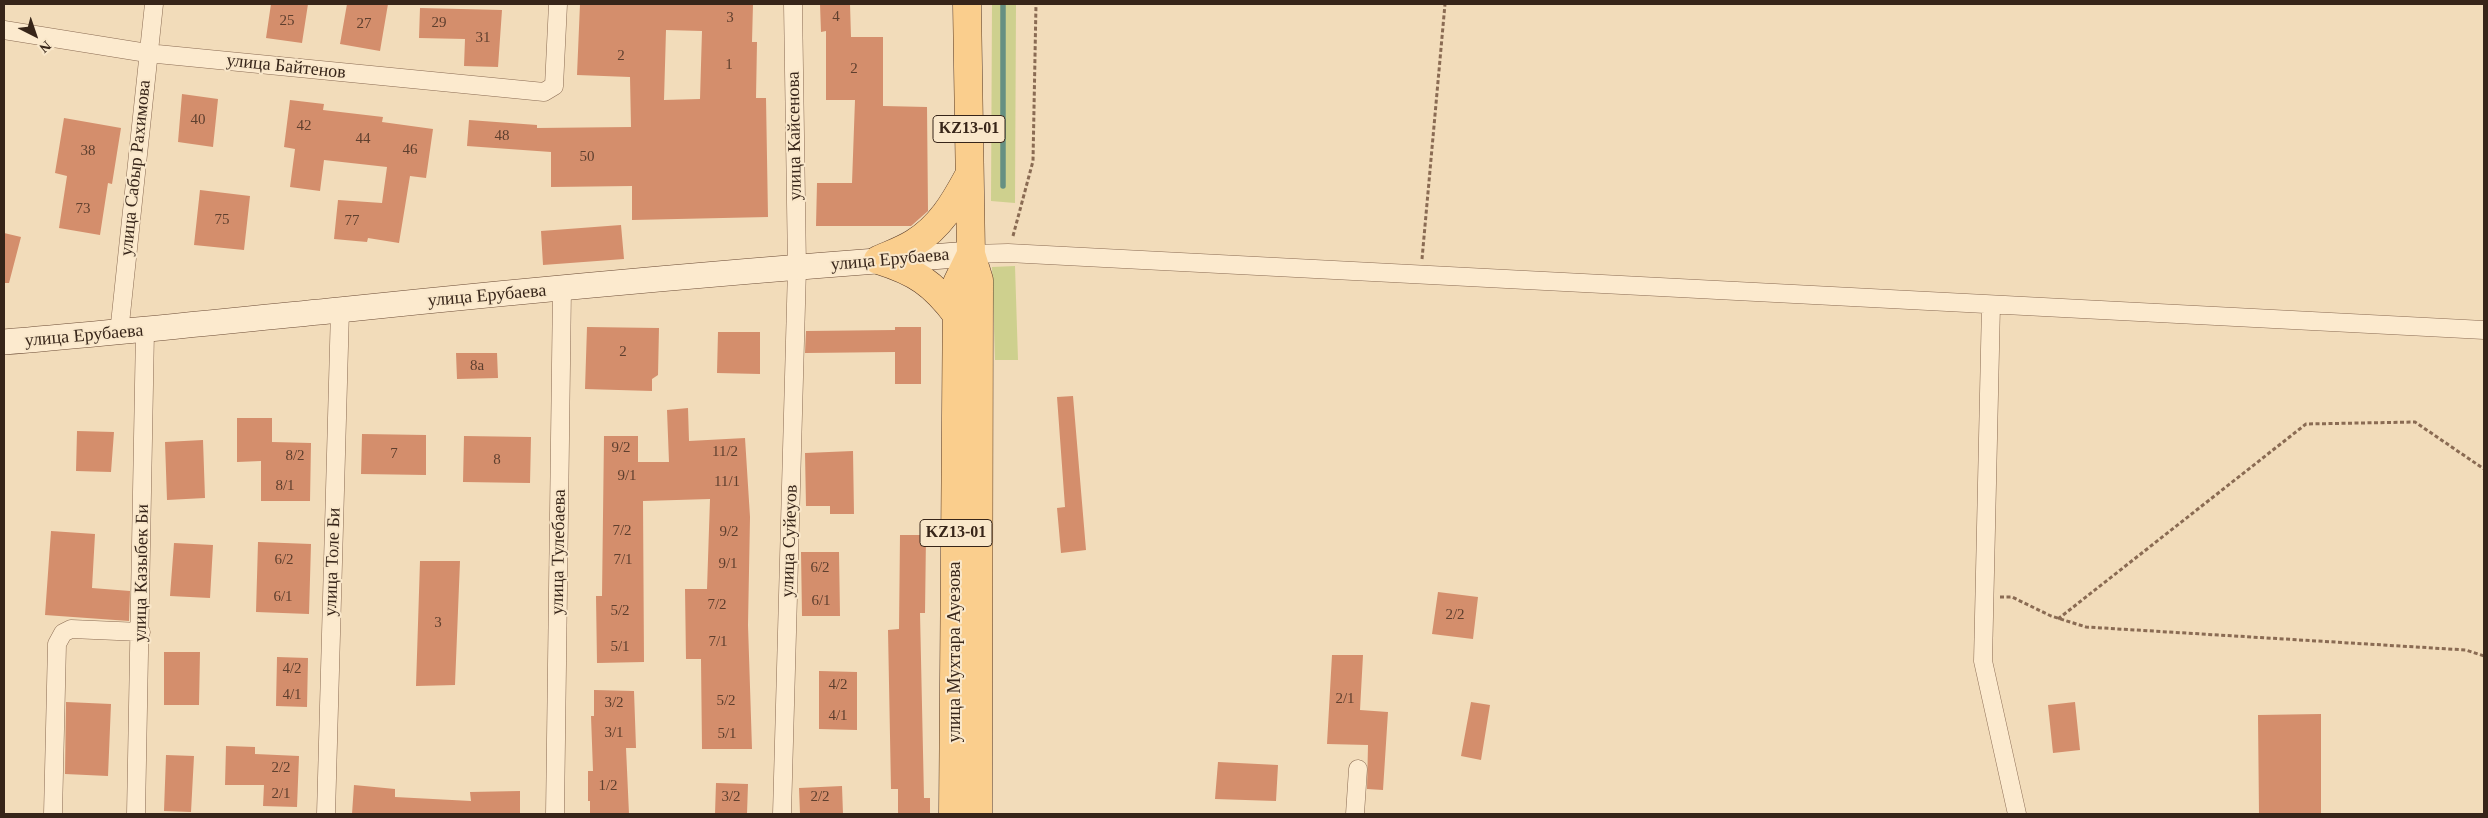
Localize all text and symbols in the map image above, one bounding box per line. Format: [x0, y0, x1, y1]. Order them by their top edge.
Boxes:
house number: 4 [832, 8, 840, 26]
house number: 3 [726, 9, 734, 27]
north arrow [10, 10, 60, 60]
house number: 25 [280, 12, 294, 30]
house number: 29 [432, 14, 446, 32]
house number: 27 [356, 15, 372, 33]
house number: 31 [476, 29, 490, 47]
text: N [36, 38, 54, 56]
house number: 2 [617, 47, 625, 65]
street label: улица Байтенов [225, 50, 347, 84]
house number: 1 [725, 56, 733, 74]
house number: 2 [850, 60, 858, 78]
street label: улица Кайсенова [783, 71, 807, 201]
street label: улица Сабыр Рахимова [116, 79, 156, 257]
house number: 40 [190, 111, 206, 129]
road number: KZ13-01 [933, 116, 1005, 142]
house number: 42 [296, 117, 312, 135]
house number: 48 [494, 127, 510, 145]
house number: 44 [356, 130, 370, 148]
house number: 46 [402, 141, 418, 159]
house number: 38 [80, 142, 96, 160]
house number: 50 [580, 148, 594, 166]
house number: 73 [76, 200, 90, 218]
house number: 75 [214, 211, 230, 229]
house number: 77 [344, 212, 360, 230]
street label: улица Ерубаева [830, 244, 950, 276]
street label: улица Ерубаева [427, 280, 547, 312]
street label: улица Ерубаева [24, 320, 144, 352]
house number: 2 [619, 343, 627, 361]
house number: 8а [470, 357, 484, 375]
house number: 9/2 [611, 439, 631, 457]
house number: 11/2 [712, 443, 738, 461]
house number: 7 [390, 445, 398, 463]
house number: 8/2 [285, 447, 305, 465]
house number: 8 [493, 451, 501, 469]
house number: 9/1 [617, 467, 637, 485]
house number: 11/1 [714, 473, 740, 491]
house number: 8/1 [275, 477, 295, 495]
street label: улица Суйеуов [777, 484, 803, 598]
street label: улица Тулебаева [547, 489, 571, 615]
street label: улица Казыбек Би [130, 504, 154, 642]
street label: улица Толе Би [320, 507, 346, 617]
road number: KZ13-01 [920, 520, 992, 546]
house number: 7/2 [612, 522, 632, 540]
house number: 9/2 [719, 523, 739, 541]
house number: 6/2 [274, 551, 294, 569]
house number: 7/1 [613, 551, 633, 569]
house number: 9/1 [718, 555, 738, 573]
house number: 6/2 [810, 559, 830, 577]
street label: улица Мухтара Ауезова [944, 562, 966, 742]
house number: 6/1 [273, 588, 293, 606]
house number: 6/1 [811, 592, 831, 610]
house number: 7/2 [707, 596, 727, 614]
house number: 5/2 [610, 602, 630, 620]
house number: 2/2 [1445, 606, 1465, 624]
house number: 3 [434, 614, 442, 632]
house number: 7/1 [708, 633, 728, 651]
house number: 5/1 [610, 638, 630, 656]
house number: 4/2 [282, 660, 302, 678]
house number: 4/2 [828, 676, 848, 694]
house number: 4/1 [282, 686, 302, 704]
house number: 2/1 [1335, 690, 1355, 708]
house number: 5/2 [716, 692, 736, 710]
house number: 3/2 [604, 694, 624, 712]
house number: 4/1 [828, 707, 848, 725]
house number: 3/1 [604, 724, 624, 742]
house number: 5/1 [717, 725, 737, 743]
house number: 2/2 [271, 759, 291, 777]
house number: 1/2 [598, 777, 618, 795]
house number: 2/1 [271, 785, 291, 803]
house number: 3/2 [721, 788, 741, 806]
house number: 2/2 [810, 788, 830, 806]

